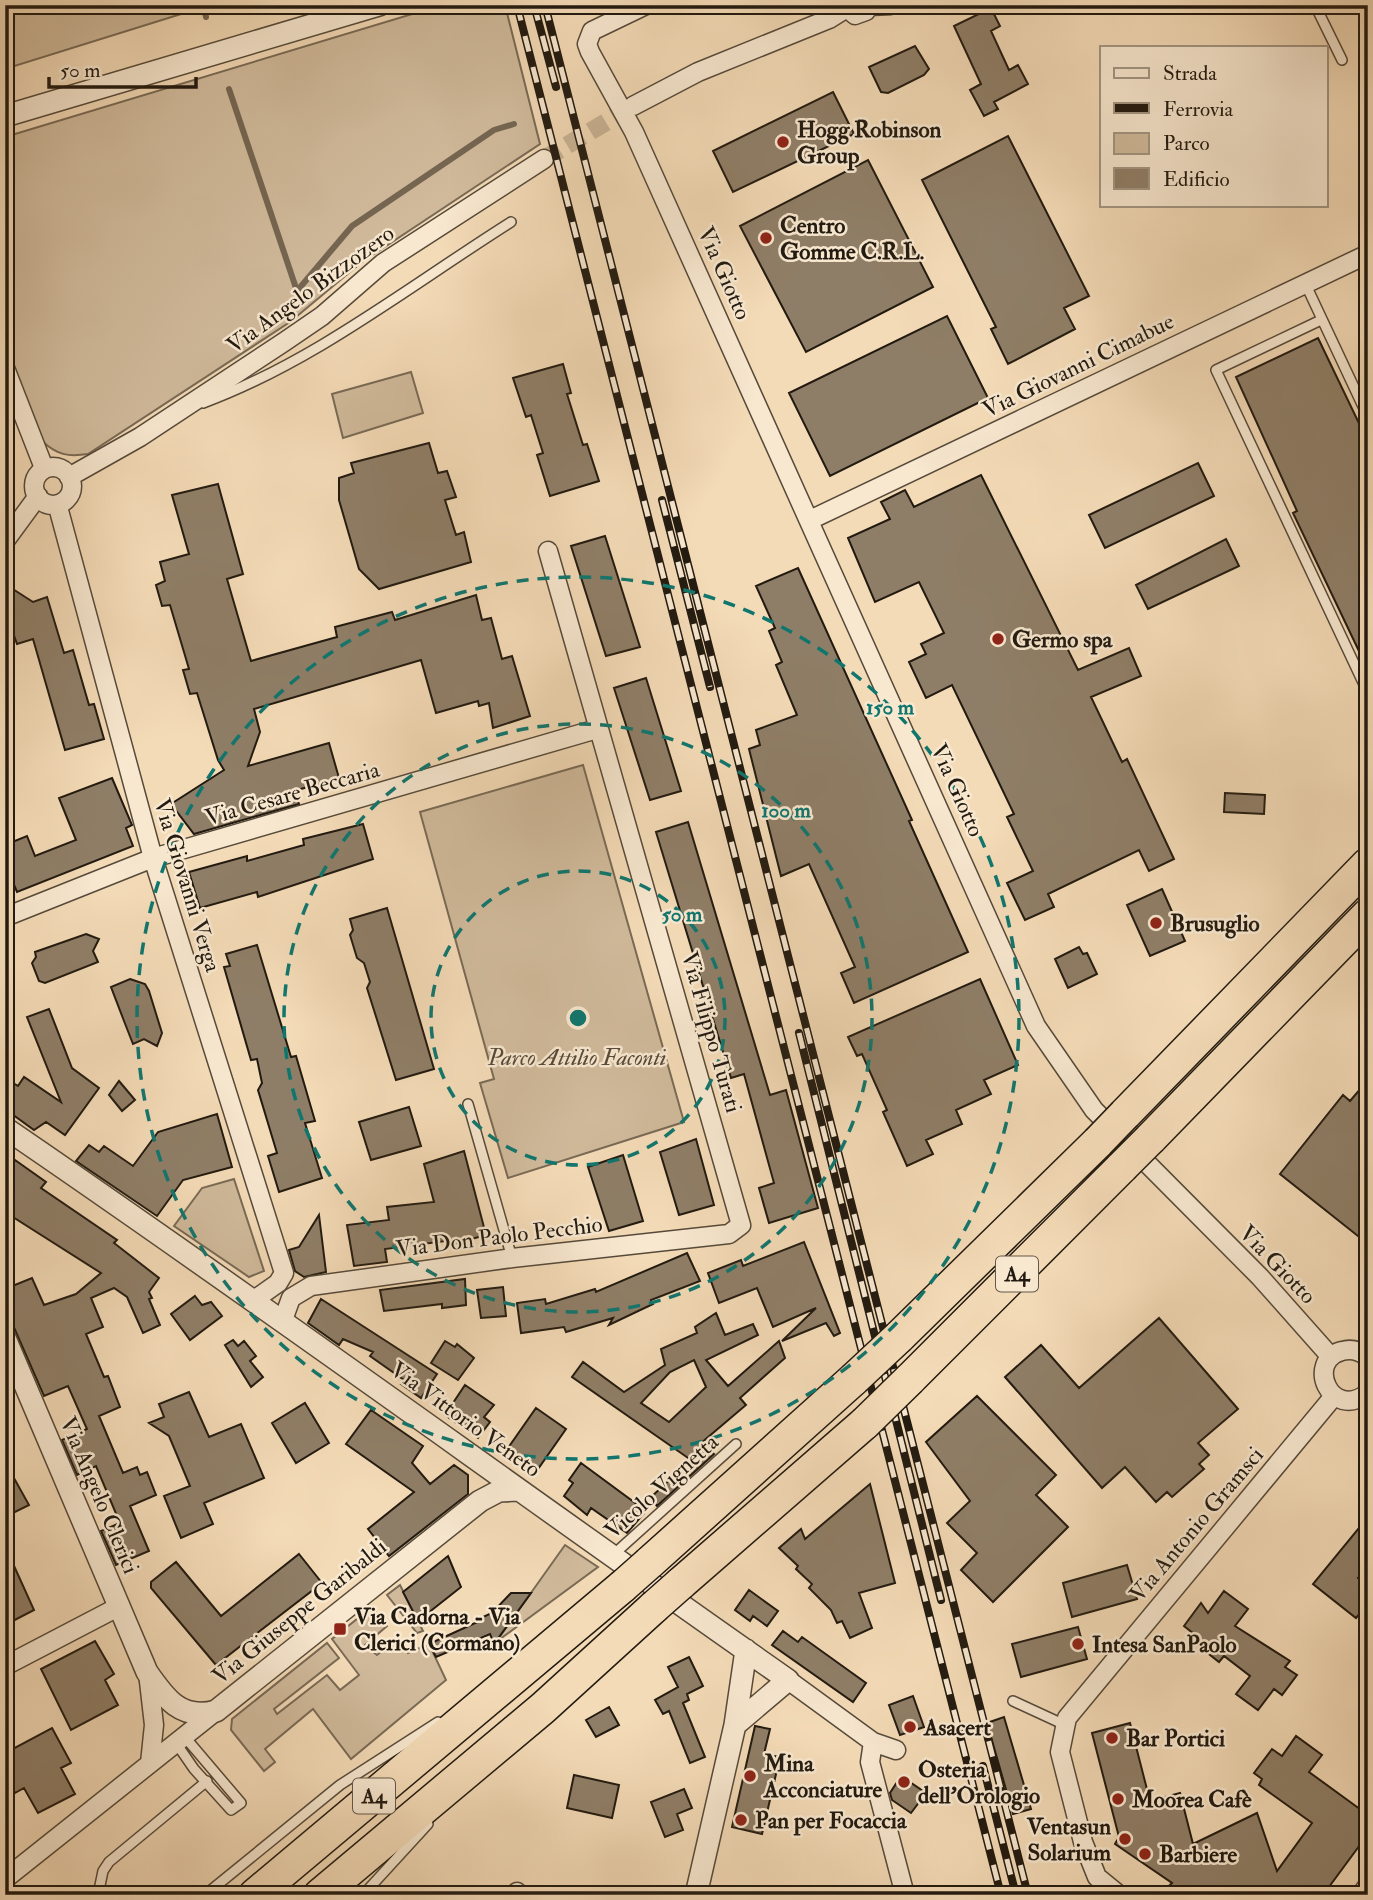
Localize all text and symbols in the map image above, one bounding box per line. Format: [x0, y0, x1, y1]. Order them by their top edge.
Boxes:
scale bar [49, 46, 196, 90]
legend [1100, 46, 1328, 206]
text: 50 m [60, 57, 101, 84]
text: Strada [1163, 60, 1217, 87]
text: Ferrovia [1163, 96, 1234, 123]
place label: Hogg Robinson Group [797, 115, 942, 171]
text: Parco [1163, 130, 1210, 157]
marker: Hogg Robinson Group [775, 134, 791, 150]
text: Edificio [1163, 166, 1230, 193]
place label: Centro Gomme C.R.L. [780, 211, 924, 266]
street label: Via Angelo Bizzozero [221, 219, 400, 360]
street label: Via Giotto [691, 222, 758, 324]
marker: Centro Gomme C.R.L. [758, 230, 774, 246]
street label: Via Giovanni Cimabue [978, 306, 1179, 424]
place label: Germo spa [1012, 625, 1114, 655]
marker: Germo spa [990, 631, 1006, 647]
text: 150 m [866, 694, 915, 721]
street label: Via Giotto [924, 739, 991, 841]
street label: Via Cesare Beccaria [202, 755, 383, 832]
street label: Via Giovanni Verga [147, 795, 228, 976]
text: 100 m [761, 797, 812, 824]
text: 50 m [662, 901, 703, 928]
place label: Brusuglio [1170, 909, 1260, 939]
marker: Brusuglio [1148, 915, 1164, 931]
street label: Via Filippo Turati [674, 948, 748, 1116]
centre of rings [566, 1006, 590, 1030]
park label: Parco Attilio Faconti [487, 1043, 666, 1072]
street label: Via Don Paolo Pecchio [394, 1209, 604, 1264]
street label: Via Giotto [1233, 1219, 1322, 1310]
road number: A4 [996, 1256, 1038, 1292]
street label: Via Vittorio Veneto [385, 1355, 547, 1484]
street label: Via Angelo Clerici [53, 1412, 146, 1578]
street label: Vicolo Vignetta [598, 1427, 725, 1545]
street label: Via Antonio Gramsci [1123, 1441, 1270, 1608]
street label: Via Giuseppe Garibaldi [206, 1532, 393, 1692]
place label: Via Cadorna - Via Clerici (Cormano) [353, 1602, 522, 1657]
marker: Via Cadorna - Via Clerici (Cormano) [332, 1621, 348, 1637]
place label: Intesa SanPaolo [1092, 1630, 1237, 1659]
marker: Intesa SanPaolo [1070, 1636, 1086, 1652]
place label: Asacert [923, 1713, 991, 1742]
marker: Asacert [902, 1719, 918, 1735]
place label: Bar Portici [1126, 1724, 1225, 1753]
marker: Bar Portici [1104, 1730, 1120, 1746]
place label: Mina Acconciature [763, 1749, 883, 1804]
place label: Osteria dell'Orologio [918, 1755, 1040, 1811]
marker: Mina Acconciature [742, 1768, 758, 1784]
marker: Osteria dell'Orologio [896, 1774, 912, 1790]
road number: A4 [353, 1778, 395, 1814]
place label: Moorea Cafè [1131, 1785, 1252, 1814]
marker: Moorea Cafè [1110, 1791, 1126, 1807]
place label: Pan per Focaccia [755, 1806, 908, 1836]
marker: Pan per Focaccia [733, 1812, 749, 1828]
place label: Ventasun Solarium [1026, 1812, 1111, 1867]
marker: Ventasun Solarium [1117, 1831, 1133, 1847]
place label: Barbiere [1159, 1840, 1237, 1869]
marker: Barbiere [1137, 1846, 1153, 1862]

